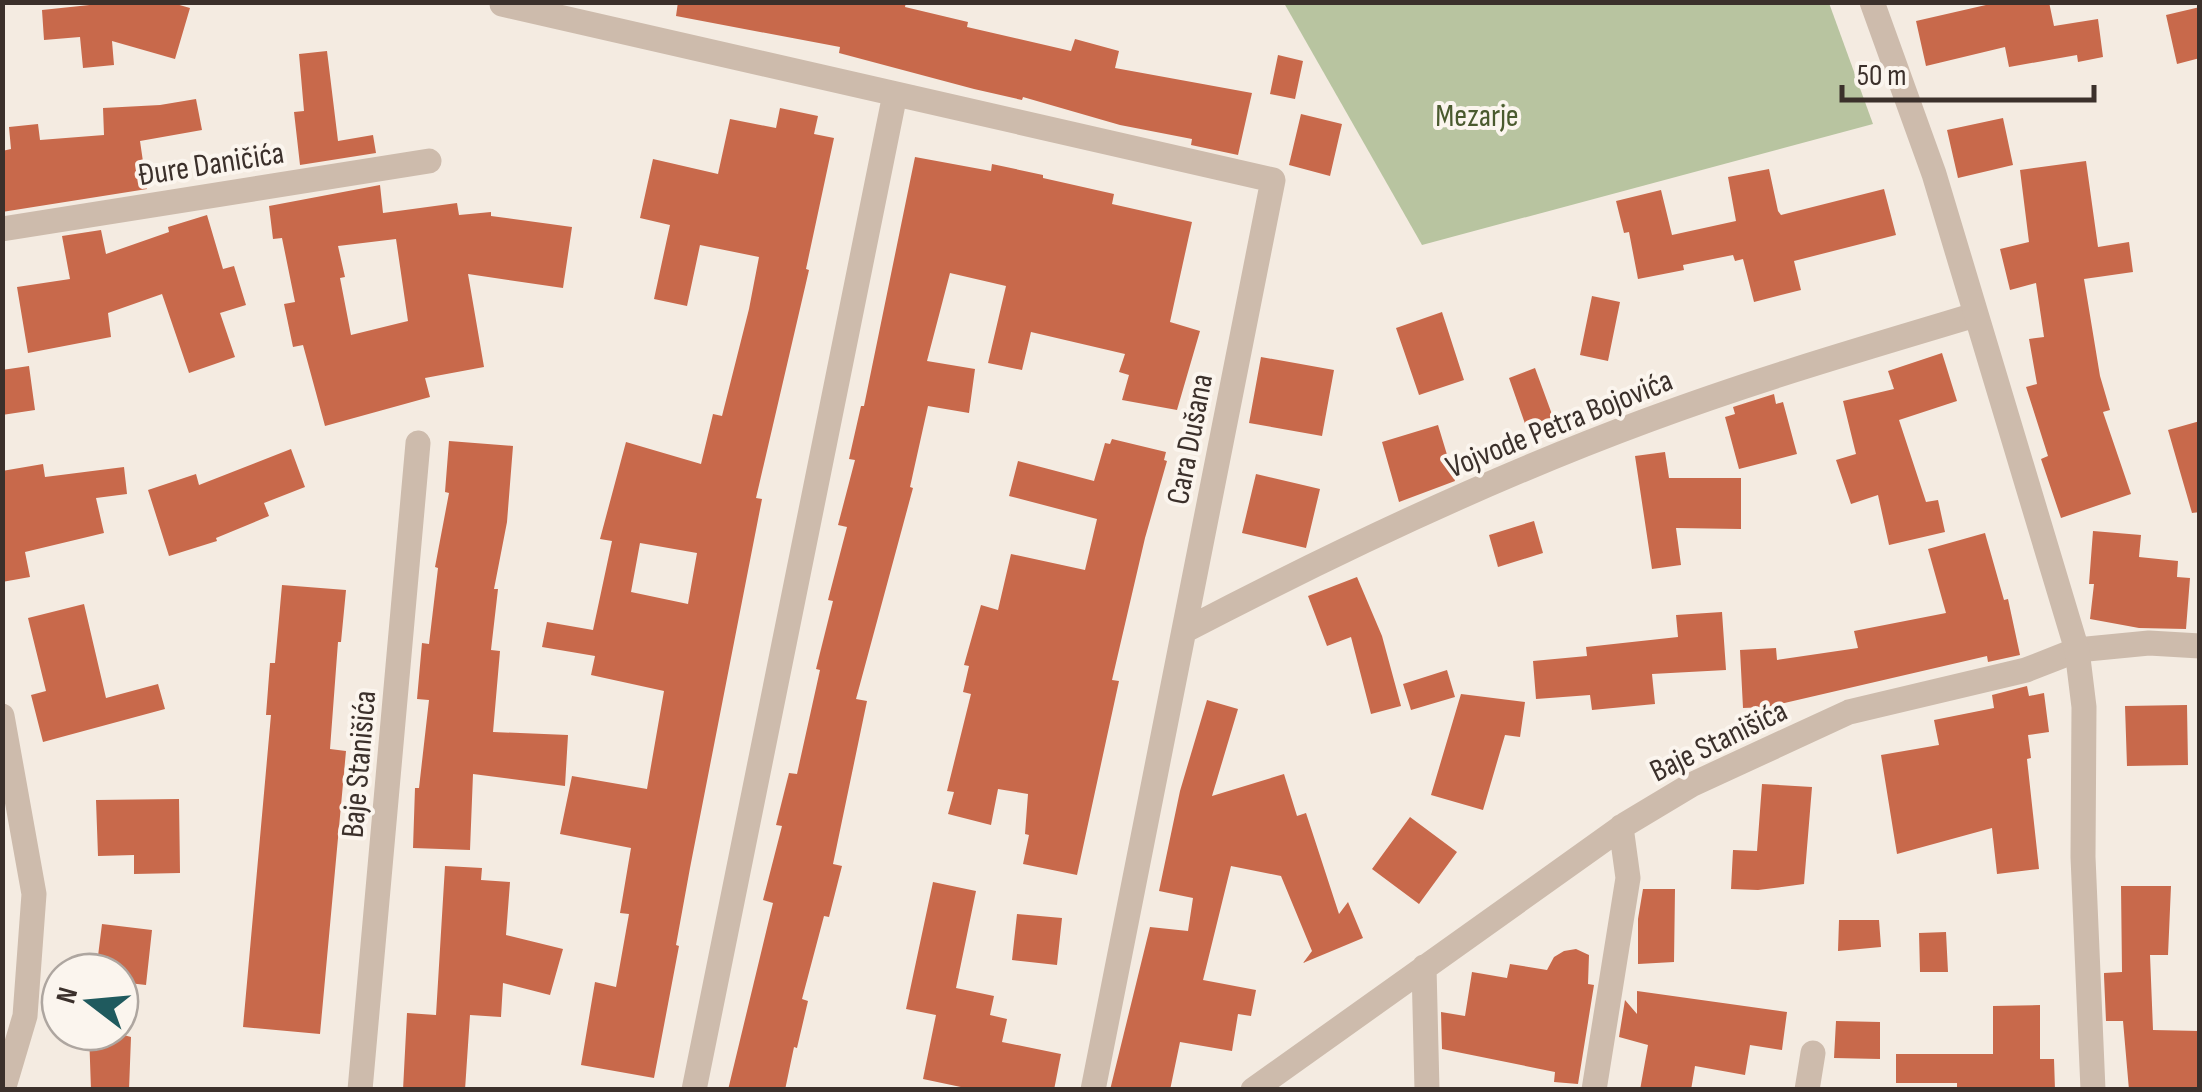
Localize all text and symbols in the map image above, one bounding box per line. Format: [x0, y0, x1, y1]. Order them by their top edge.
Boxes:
scale bar [1842, 40, 2094, 102]
text: 50 m [1857, 58, 1906, 94]
park label: Mezarje [1435, 97, 1519, 136]
street label: Đure Daničića [136, 134, 287, 195]
street label: Vojvode Petra Bojovića [1441, 361, 1678, 488]
street label: Cara Dušana [1159, 371, 1222, 508]
street label: Baje Stanišića [334, 689, 385, 839]
street label: Baje Stanišića [1644, 691, 1794, 791]
north arrow [40, 952, 140, 1052]
text: N [49, 984, 85, 1007]

